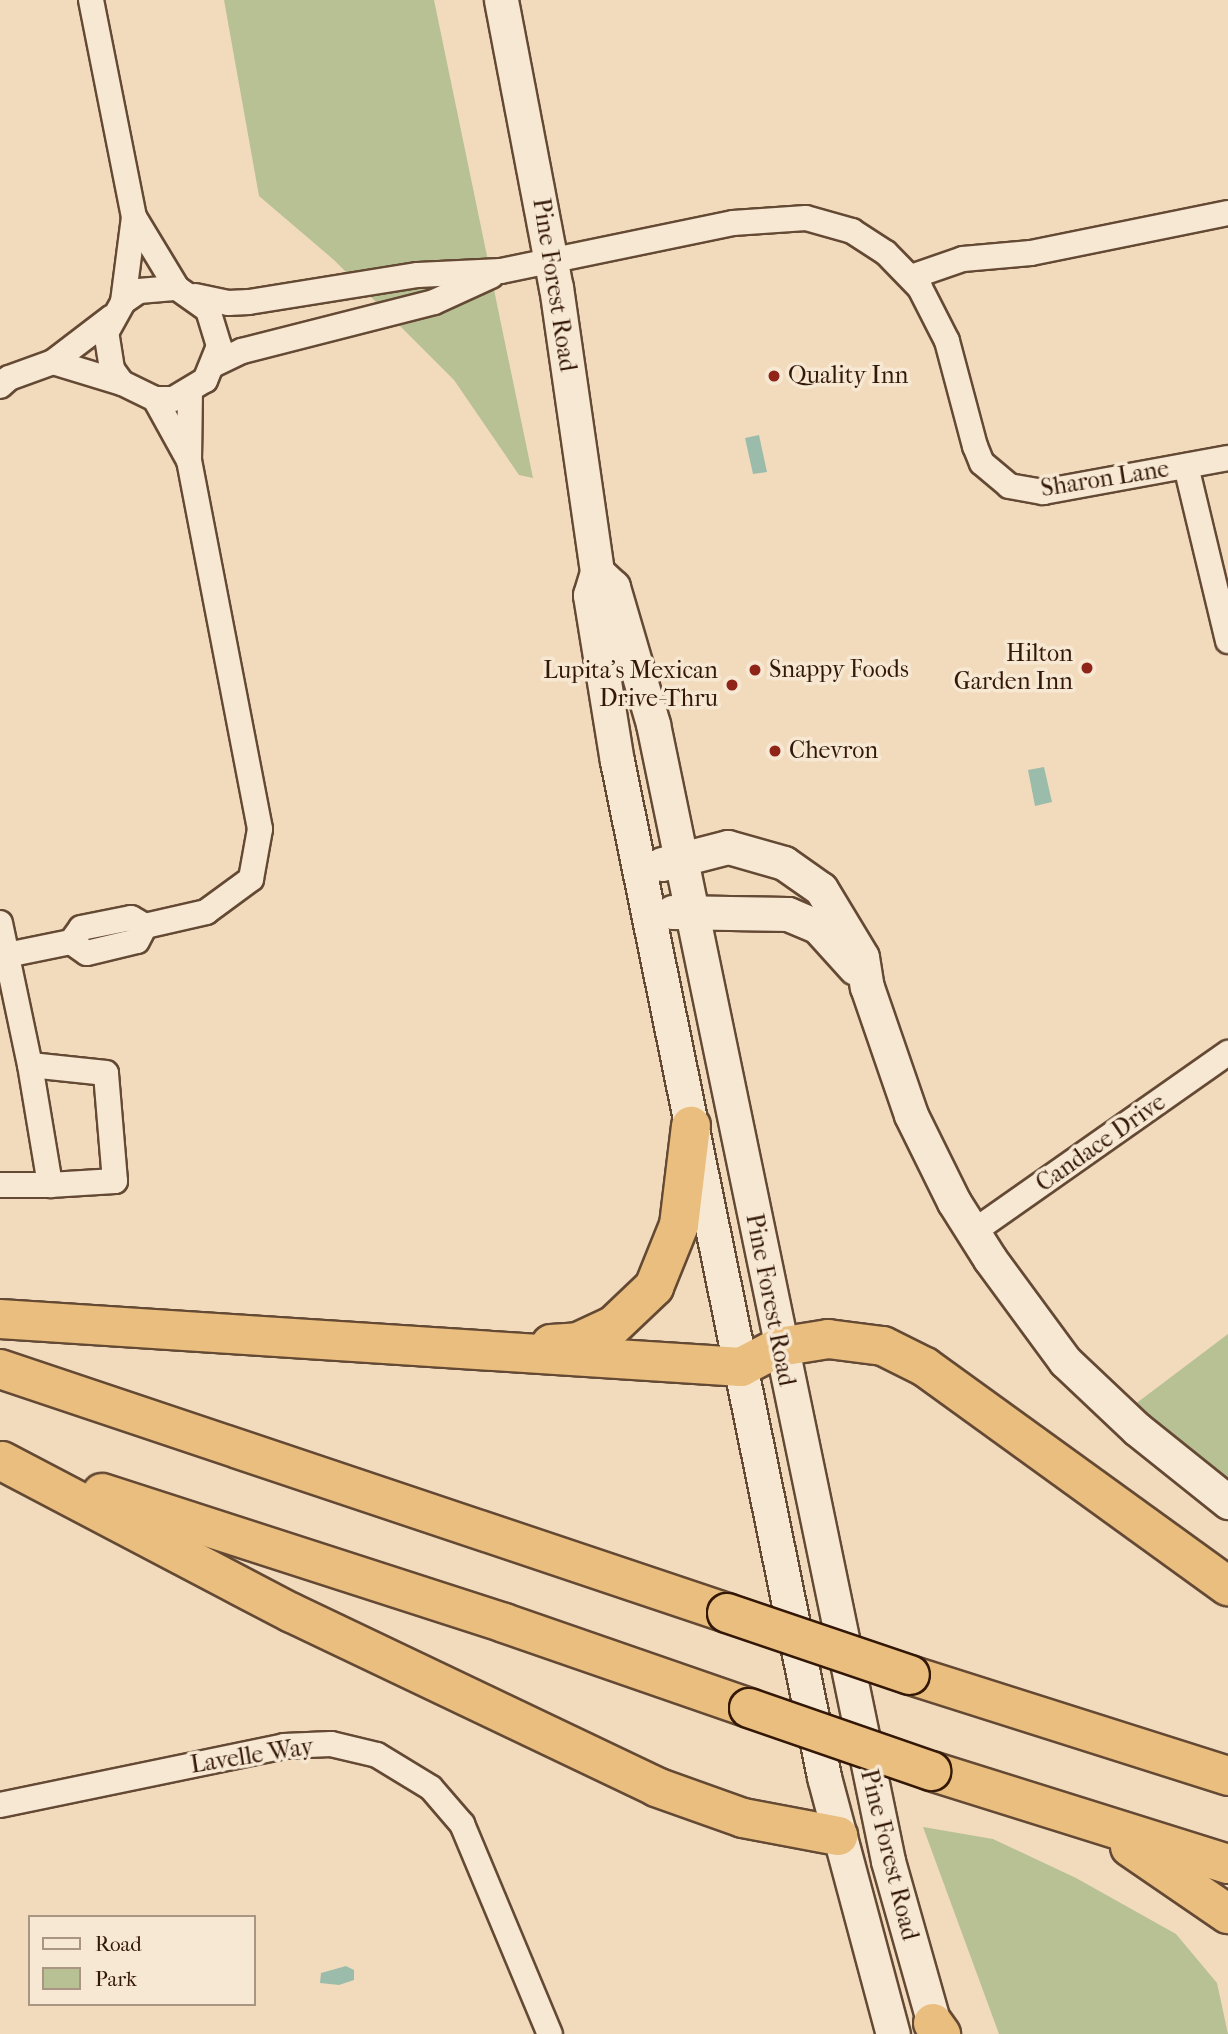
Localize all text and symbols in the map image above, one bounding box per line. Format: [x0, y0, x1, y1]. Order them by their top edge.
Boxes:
street label: Pine Forest Road [526, 196, 582, 374]
place label: Quality Inn [788, 362, 908, 390]
marker: Quality Inn [766, 368, 782, 384]
street label: Sharon Lane [1039, 455, 1171, 503]
place label: Hilton Garden Inn [954, 640, 1073, 696]
place label: Snappy Foods [769, 656, 909, 684]
place label: Lupita's Mexican Drive-Thru [543, 657, 718, 713]
marker: Hilton Garden Inn [1079, 660, 1095, 676]
marker: Snappy Foods [747, 662, 763, 678]
marker: Lupita's Mexican Drive-Thru [724, 677, 740, 693]
place label: Chevron [789, 737, 878, 765]
marker: Chevron [767, 743, 783, 759]
street label: Candace Drive [1031, 1088, 1171, 1198]
street label: Pine Forest Road [739, 1211, 801, 1389]
street label: Lavelle Way [188, 1732, 316, 1780]
street label: Pine Forest Road [854, 1767, 924, 1943]
legend [28, 1915, 256, 2006]
text: Road [95, 1932, 142, 1956]
text: Park [95, 1967, 137, 1991]

